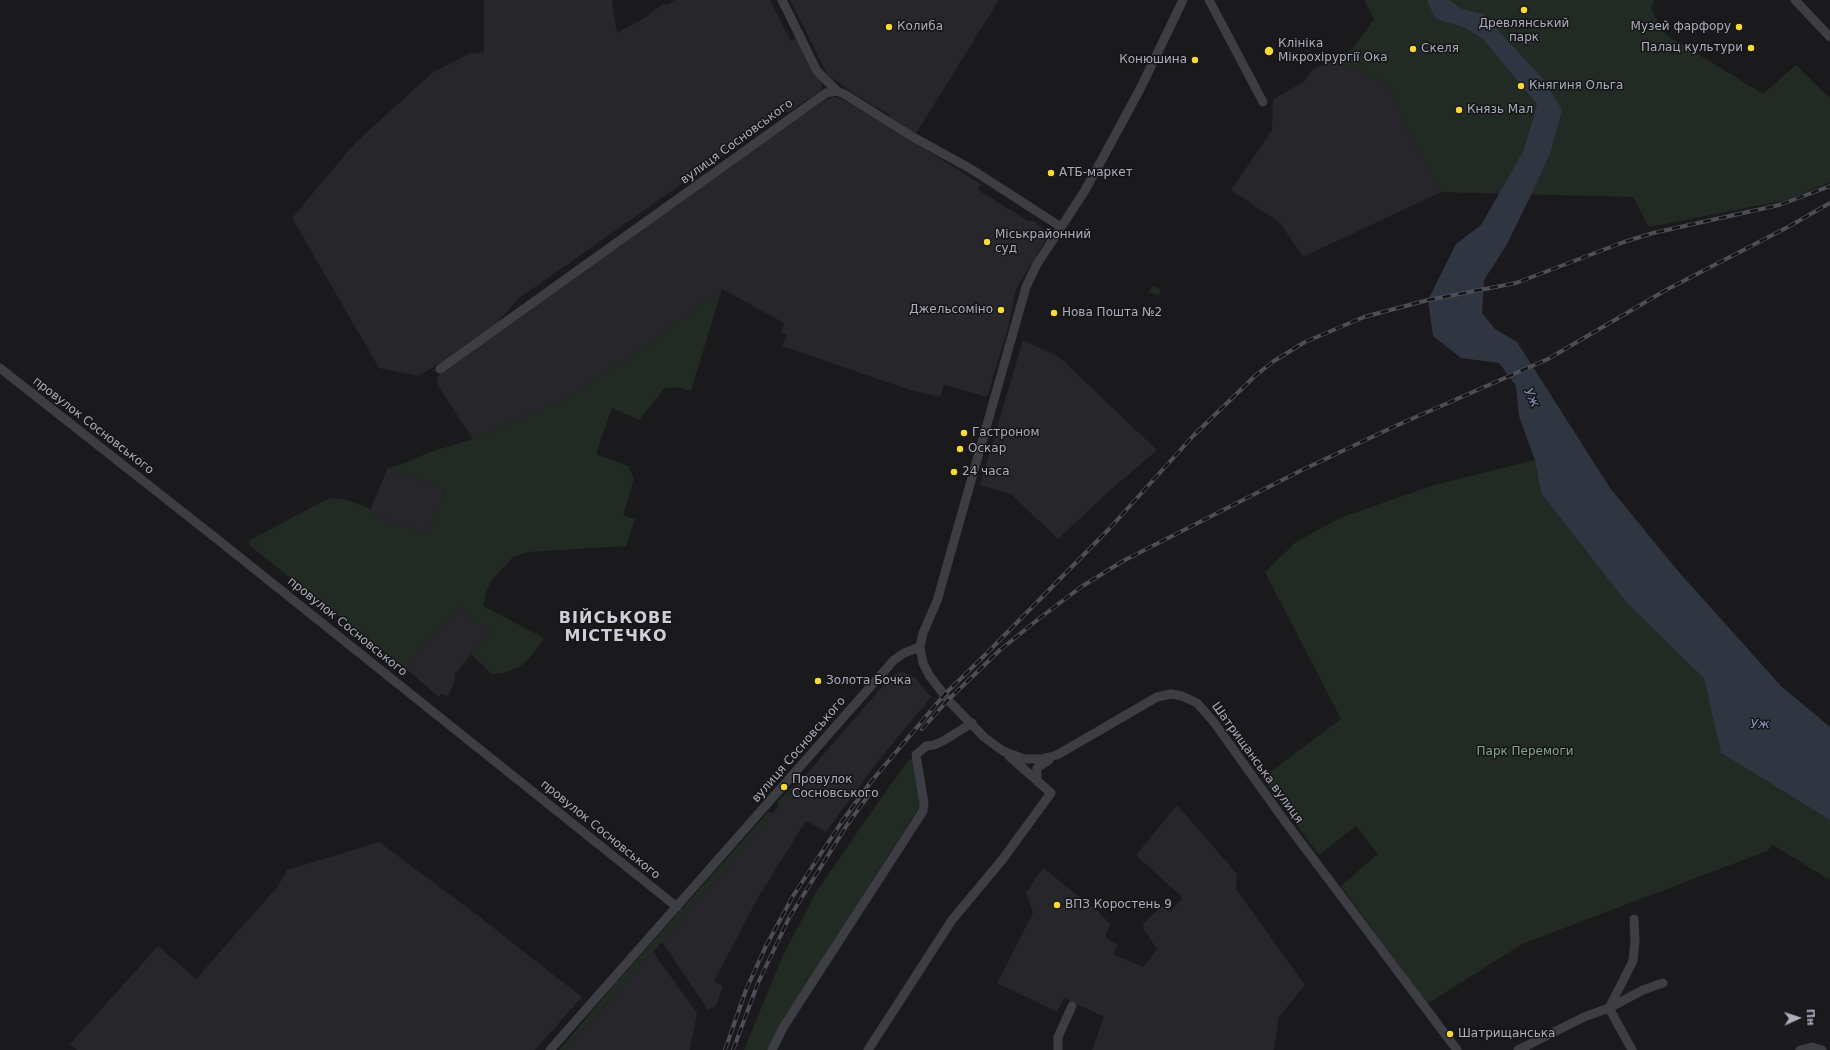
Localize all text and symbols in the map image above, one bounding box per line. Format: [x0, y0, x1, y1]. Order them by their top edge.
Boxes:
marker: Древлянський парк [1519, 5, 1529, 15]
place label: Древлянський парк [1479, 17, 1569, 45]
place label: Колиба [897, 20, 943, 34]
place label: Музей фарфору [1631, 20, 1731, 34]
marker: Колиба [884, 22, 894, 32]
marker: Музей фарфору [1734, 22, 1744, 32]
place label: Клініка Мікрохірургії Ока [1278, 37, 1388, 65]
place label: Палац культури [1641, 41, 1743, 55]
place label: Скеля [1421, 42, 1459, 56]
marker: Палац культури [1746, 43, 1756, 53]
marker: Скеля [1408, 44, 1418, 54]
marker: Клініка Мікрохірургії Ока [1263, 45, 1275, 57]
place label: Конюшина [1119, 53, 1187, 67]
marker: Конюшина [1190, 55, 1200, 65]
place label: Княгиня Ольга [1529, 79, 1623, 93]
marker: Княгиня Ольга [1516, 81, 1526, 91]
street label: вулиця Сосновського [678, 96, 796, 188]
place label: Князь Мал [1467, 103, 1533, 117]
marker: Князь Мал [1454, 105, 1464, 115]
place label: АТБ-маркет [1059, 166, 1133, 180]
marker: АТБ-маркет [1046, 168, 1056, 178]
place label: Міськрайонний суд [995, 228, 1091, 256]
marker: Міськрайонний суд [982, 237, 992, 247]
place label: Джельсоміно [909, 303, 993, 317]
marker: Джельсоміно [996, 305, 1006, 315]
place label: Нова Пошта №2 [1062, 306, 1162, 320]
marker: Нова Пошта №2 [1049, 308, 1059, 318]
street label: провулок Сосновського [30, 374, 156, 478]
water label: Уж [1520, 386, 1542, 410]
place label: Гастроном [972, 426, 1039, 440]
marker: Гастроном [959, 428, 969, 438]
place label: Оскар [968, 442, 1006, 456]
marker: Оскар [955, 444, 965, 454]
place label: 24 часа [962, 465, 1009, 479]
marker: 24 часа [949, 467, 959, 477]
street label: провулок Сосновського [284, 574, 410, 680]
district label: ВІЙСЬКОВЕ МІСТЕЧКО [559, 609, 673, 647]
place label: Золота Бочка [826, 674, 911, 688]
marker: Золота Бочка [813, 676, 823, 686]
street label: вулиця Сосновського [749, 694, 849, 806]
street label: Шатрищанська вулиця [1208, 700, 1306, 826]
water label: Уж [1750, 717, 1770, 733]
park label: Парк Перемоги [1477, 745, 1573, 759]
place label: Провулок Сосновського [792, 773, 878, 801]
street label: провулок Сосновського [537, 777, 663, 883]
marker: Провулок Сосновського [779, 782, 789, 792]
place label: ВПЗ Коростень 9 [1065, 898, 1172, 912]
marker: ВПЗ Коростень 9 [1052, 900, 1062, 910]
north arrow [1778, 998, 1818, 1038]
text: Пн [1804, 1009, 1817, 1026]
place label: Шатрищанська [1458, 1027, 1555, 1041]
marker: Шатрищанська [1445, 1029, 1455, 1039]

